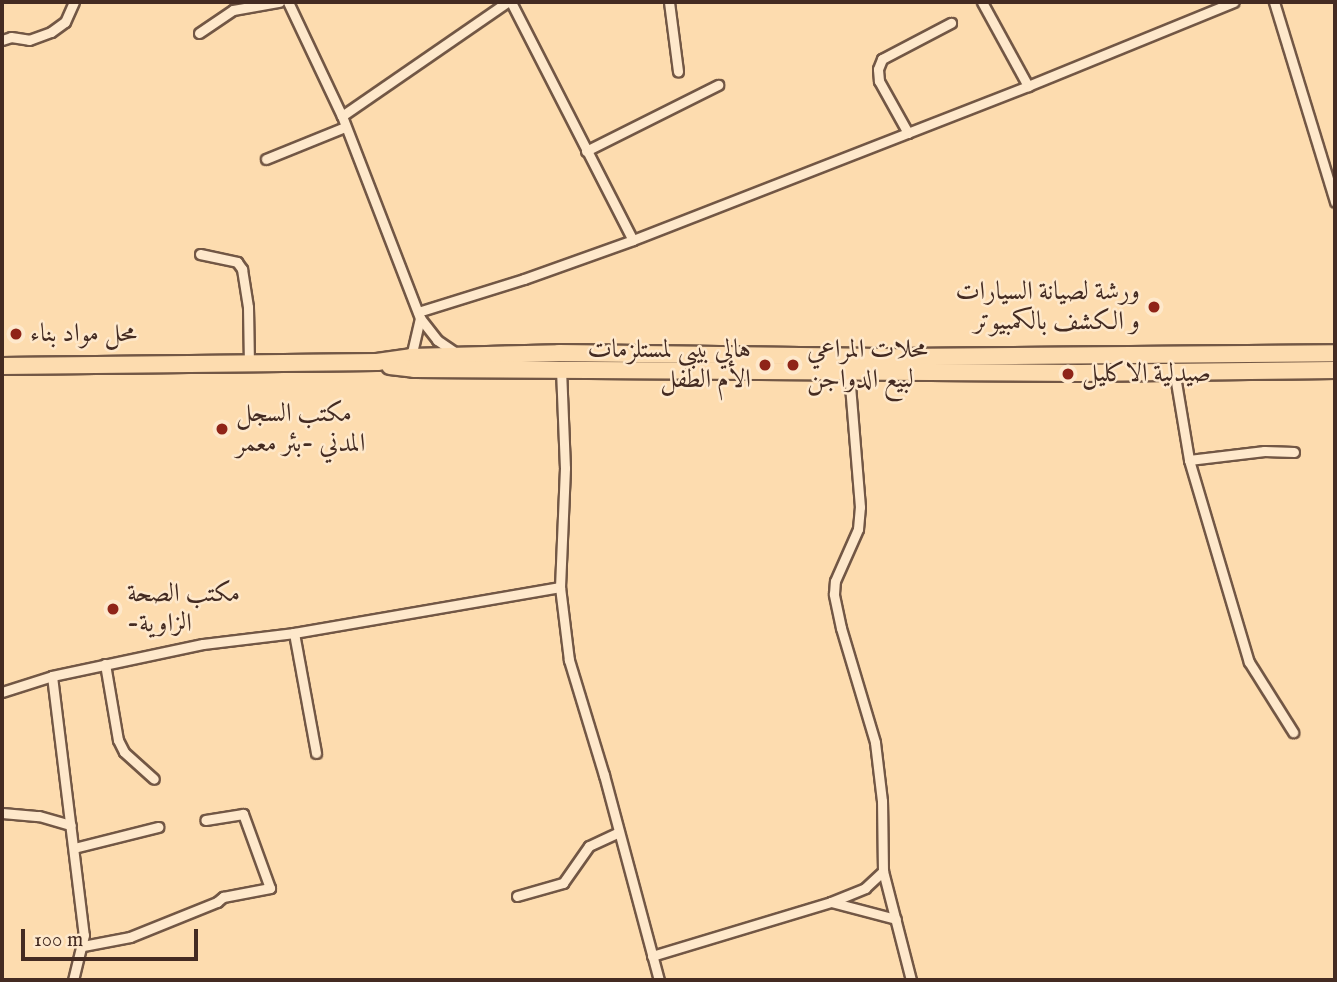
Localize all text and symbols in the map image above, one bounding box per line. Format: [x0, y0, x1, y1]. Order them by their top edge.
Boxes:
place label: ورشة لصيانة السيارات و الكشف بالكمبيوتر [955, 276, 1140, 338]
marker: ورشة لصيانة السيارات و الكشف بالكمبيوتر [1146, 299, 1162, 315]
place label: محل مواد بناء [30, 318, 137, 350]
marker: محل مواد بناء [8, 326, 24, 342]
place label: هالي بيبي لمستلزمات الأم الطفل [587, 334, 751, 396]
place label: محلات المراعي لبيع الدواجن [807, 334, 928, 396]
marker: هالي بيبي لمستلزمات الأم الطفل [757, 357, 773, 373]
marker: محلات المراعي لبيع الدواجن [785, 357, 801, 373]
place label: صيدلية الاكليل [1082, 358, 1211, 390]
marker: صيدلية الاكليل [1060, 366, 1076, 382]
place label: مكتب السجل المدني -بئر معمر [236, 398, 365, 460]
marker: مكتب السجل المدني -بئر معمر [214, 421, 230, 437]
place label: مكتب الصحة -الزاوية [127, 578, 240, 640]
marker: مكتب الصحة -الزاوية [105, 601, 121, 617]
scale bar [24, 916, 201, 960]
text: 100 m [34, 927, 83, 954]

